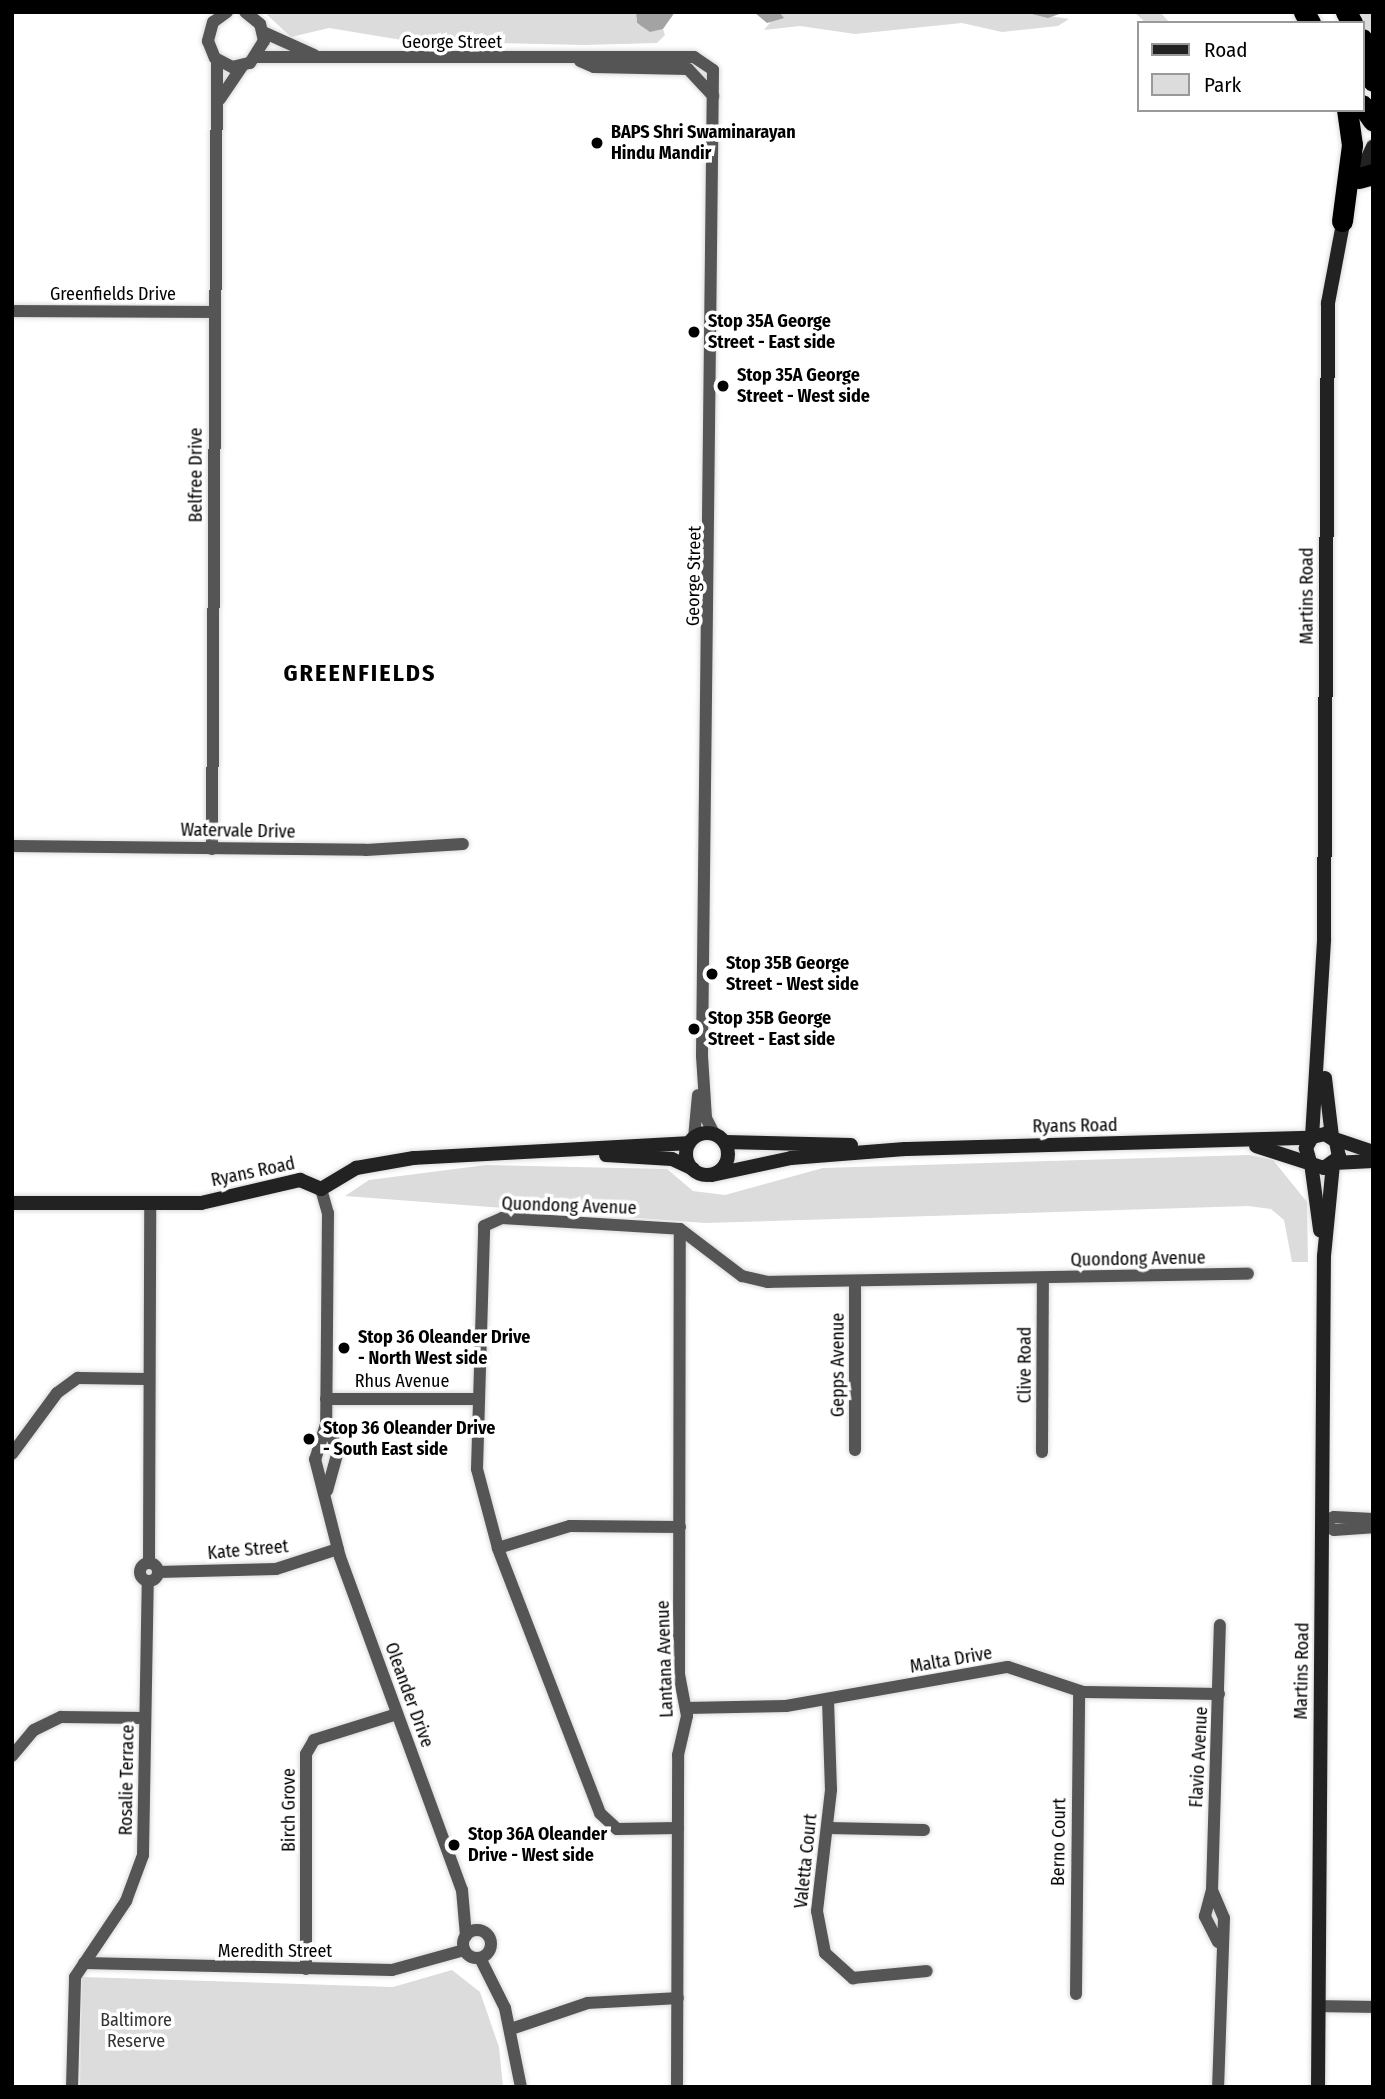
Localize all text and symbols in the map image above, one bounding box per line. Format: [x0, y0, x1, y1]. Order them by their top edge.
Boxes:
legend [1136, 21, 1364, 112]
street label: George Street [402, 31, 502, 53]
text: Road [1204, 37, 1248, 63]
text: Park [1204, 72, 1241, 98]
place label: BAPS Shri Swaminarayan Hindu Mandir [611, 122, 796, 164]
marker: BAPS Shri Swaminarayan Hindu Mandir [589, 135, 605, 151]
street label: Greenfields Drive [50, 283, 176, 305]
place label: Stop 35A George Street - East side [708, 311, 835, 354]
marker: Stop 35A George Street - East side [686, 324, 702, 340]
place label: Stop 35A George Street - West side [737, 365, 870, 408]
marker: Stop 35A George Street - West side [715, 378, 731, 394]
street label: Belfree Drive [185, 428, 207, 522]
street label: George Street [682, 526, 706, 626]
street label: Martins Road [1296, 547, 1318, 645]
district label: GREENFIELDS [285, 660, 435, 688]
street label: Watervale Drive [180, 819, 296, 843]
place label: Stop 35B George Street - West side [726, 953, 859, 996]
marker: Stop 35B George Street - West side [704, 966, 720, 982]
place label: Stop 35B George Street - East side [708, 1008, 835, 1050]
marker: Stop 35B George Street - East side [686, 1021, 702, 1037]
street label: Ryans Road [1032, 1114, 1118, 1138]
street label: Ryans Road [209, 1153, 297, 1191]
street label: Quondong Avenue [501, 1193, 637, 1219]
street label: Quondong Avenue [1070, 1247, 1206, 1271]
street label: Gepps Avenue [827, 1313, 849, 1417]
place label: Stop 36 Oleander Drive - North West side [358, 1327, 530, 1370]
street label: Clive Road [1014, 1327, 1036, 1403]
marker: Stop 36 Oleander Drive - North West side [336, 1340, 352, 1356]
street label: Rhus Avenue [355, 1370, 449, 1392]
place label: Stop 36 Oleander Drive - South East side [323, 1418, 495, 1460]
marker: Stop 36 Oleander Drive - South East side [301, 1431, 317, 1447]
street label: Kate Street [207, 1536, 289, 1564]
street label: Lantana Avenue [652, 1600, 678, 1718]
street label: Martins Road [1290, 1622, 1314, 1720]
street label: Oleander Drive [380, 1640, 438, 1750]
street label: Malta Drive [908, 1642, 994, 1678]
street label: Flavio Avenue [1186, 1706, 1212, 1808]
street label: Rosalie Terrace [115, 1724, 139, 1836]
street label: Birch Grove [278, 1768, 300, 1852]
street label: Berno Court [1047, 1798, 1071, 1886]
street label: Valetta Court [790, 1813, 822, 1909]
place label: Stop 36A Oleander Drive - West side [468, 1824, 607, 1867]
marker: Stop 36A Oleander Drive - West side [446, 1837, 462, 1853]
street label: Meredith Street [218, 1940, 332, 1962]
park label: Baltimore Reserve [100, 2010, 172, 2052]

